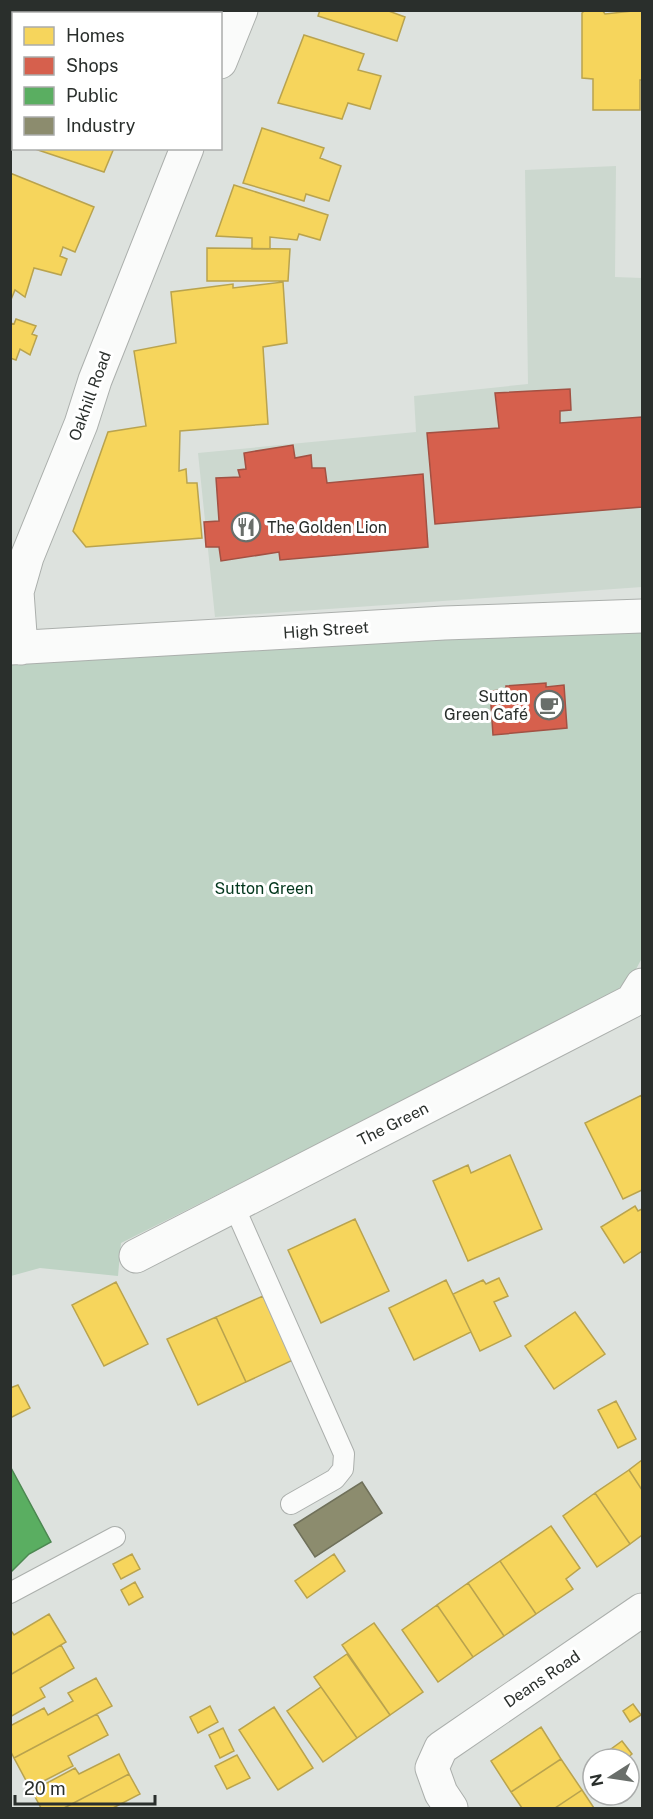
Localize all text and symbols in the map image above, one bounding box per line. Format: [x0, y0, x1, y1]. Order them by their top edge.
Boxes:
legend [12, 12, 222, 150]
text: Homes [66, 25, 125, 46]
text: Shops [66, 55, 118, 76]
text: Public [66, 85, 118, 106]
text: Industry [66, 115, 136, 136]
street label: Oakhill Road [65, 349, 115, 443]
restaurant icon: The Golden Lion [230, 511, 262, 543]
place label: The Golden Lion [267, 518, 387, 537]
street label: High Street [282, 618, 370, 642]
place label: Sutton Green Café [444, 687, 528, 724]
cafe icon: Sutton Green Café [533, 689, 565, 721]
park label: Sutton Green [215, 879, 313, 898]
street label: The Green [354, 1098, 432, 1150]
street label: Deans Road [500, 1647, 584, 1711]
north arrow [581, 1747, 641, 1807]
scale bar [15, 1768, 154, 1806]
text: N [586, 1772, 607, 1788]
text: 20 m [24, 1778, 66, 1799]

